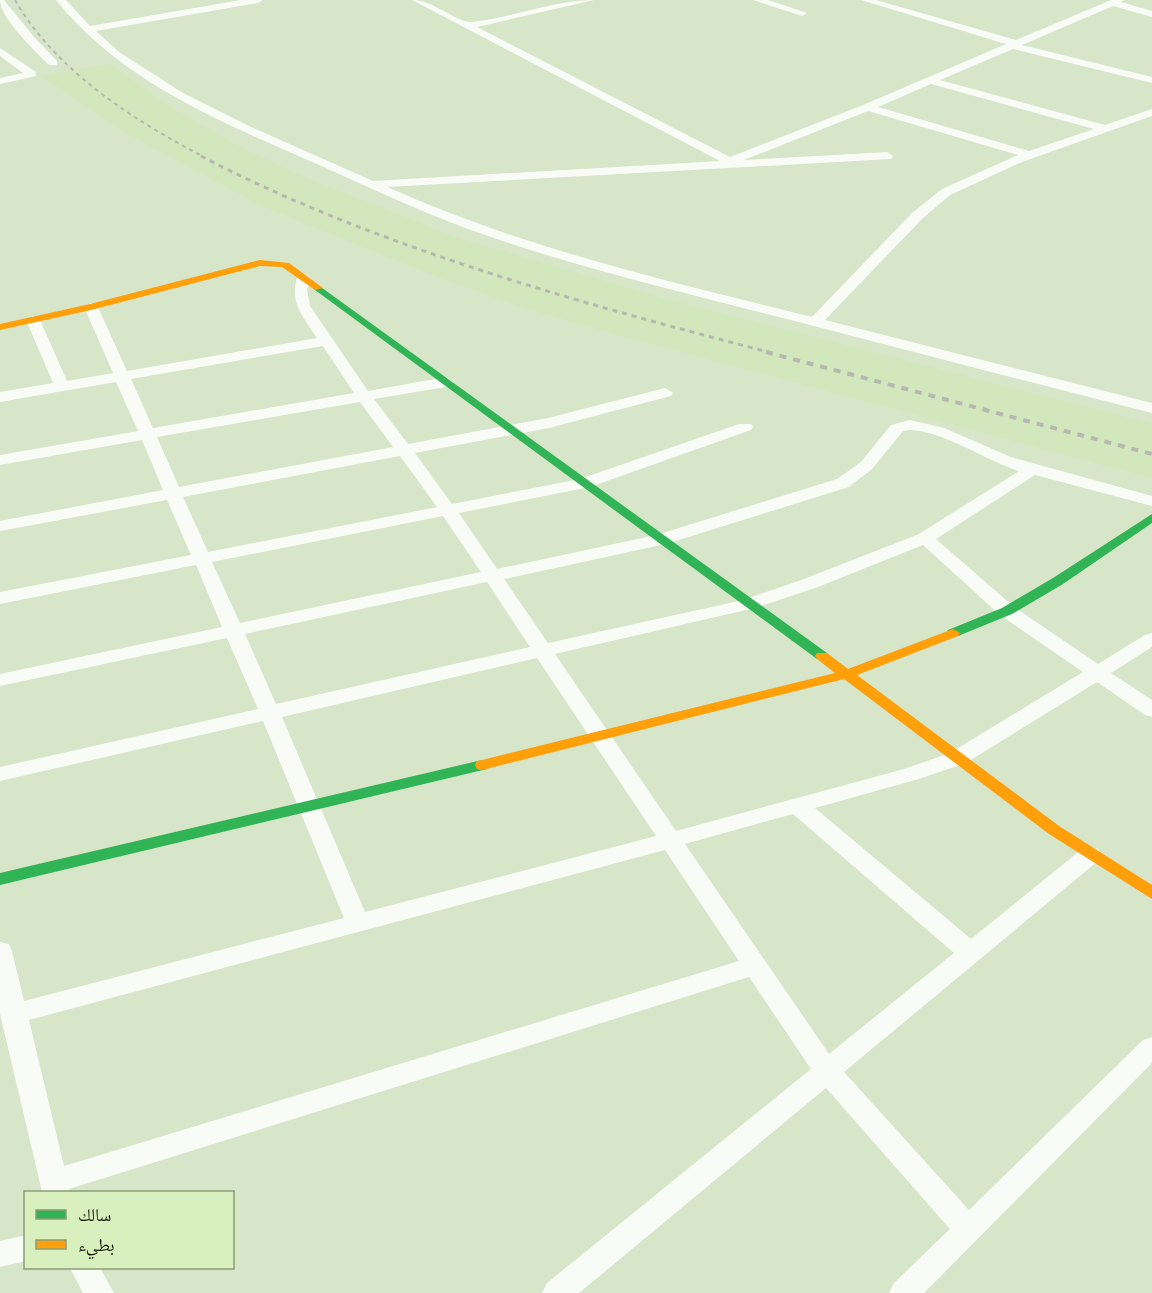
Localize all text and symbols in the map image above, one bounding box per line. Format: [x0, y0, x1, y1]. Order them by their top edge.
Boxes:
legend [24, 1191, 234, 1269]
text: سالك [78, 1200, 111, 1227]
text: بطيء [78, 1230, 115, 1260]

